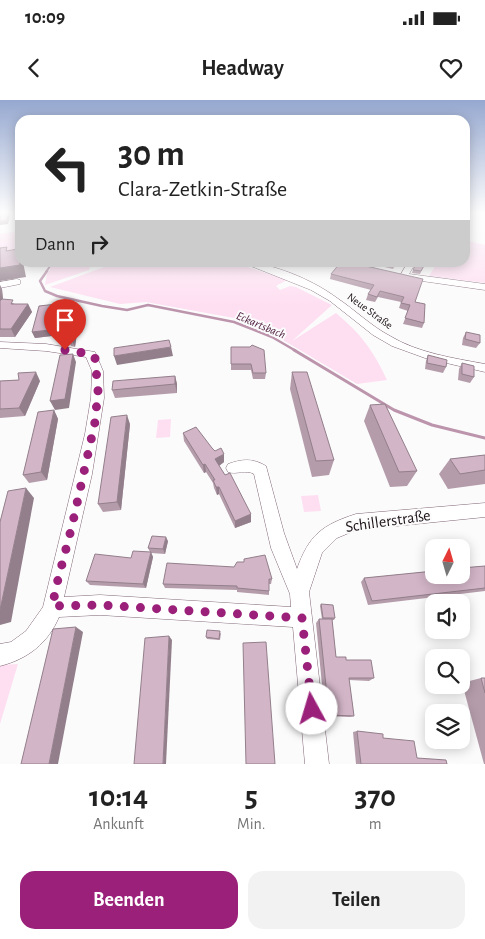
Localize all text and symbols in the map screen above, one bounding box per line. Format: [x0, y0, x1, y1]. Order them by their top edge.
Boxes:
text: 10:09 [25, 8, 65, 27]
icon: back [20, 54, 48, 82]
icon: heart [437, 54, 465, 82]
text: Headway [201, 57, 284, 79]
icon: left [35, 135, 100, 200]
text: 30 m [118, 137, 185, 172]
text: Clara-Zetkin-Straße [118, 178, 287, 200]
icon: right [85, 230, 113, 258]
text: Dann [35, 235, 75, 254]
street label: Neue Straße [345, 291, 395, 331]
pin [44, 299, 86, 350]
icon: arrive [51, 306, 79, 334]
water label: Eckartsbach [235, 309, 287, 341]
street label: Schillerstraße [344, 507, 432, 535]
north arrow [425, 539, 470, 584]
map controls [425, 539, 470, 749]
button: sound [425, 594, 470, 639]
button: search [425, 649, 470, 694]
position arrow [285, 682, 337, 734]
button: layers [425, 704, 470, 749]
text: 10:14 [89, 782, 148, 812]
text: 5 [245, 782, 258, 812]
text: 370 [354, 782, 396, 812]
text: Ankunft [93, 816, 144, 832]
text: Min. [237, 816, 266, 832]
text: m [369, 816, 382, 832]
button: Beenden [20, 871, 238, 929]
button: Teilen [248, 871, 465, 929]

